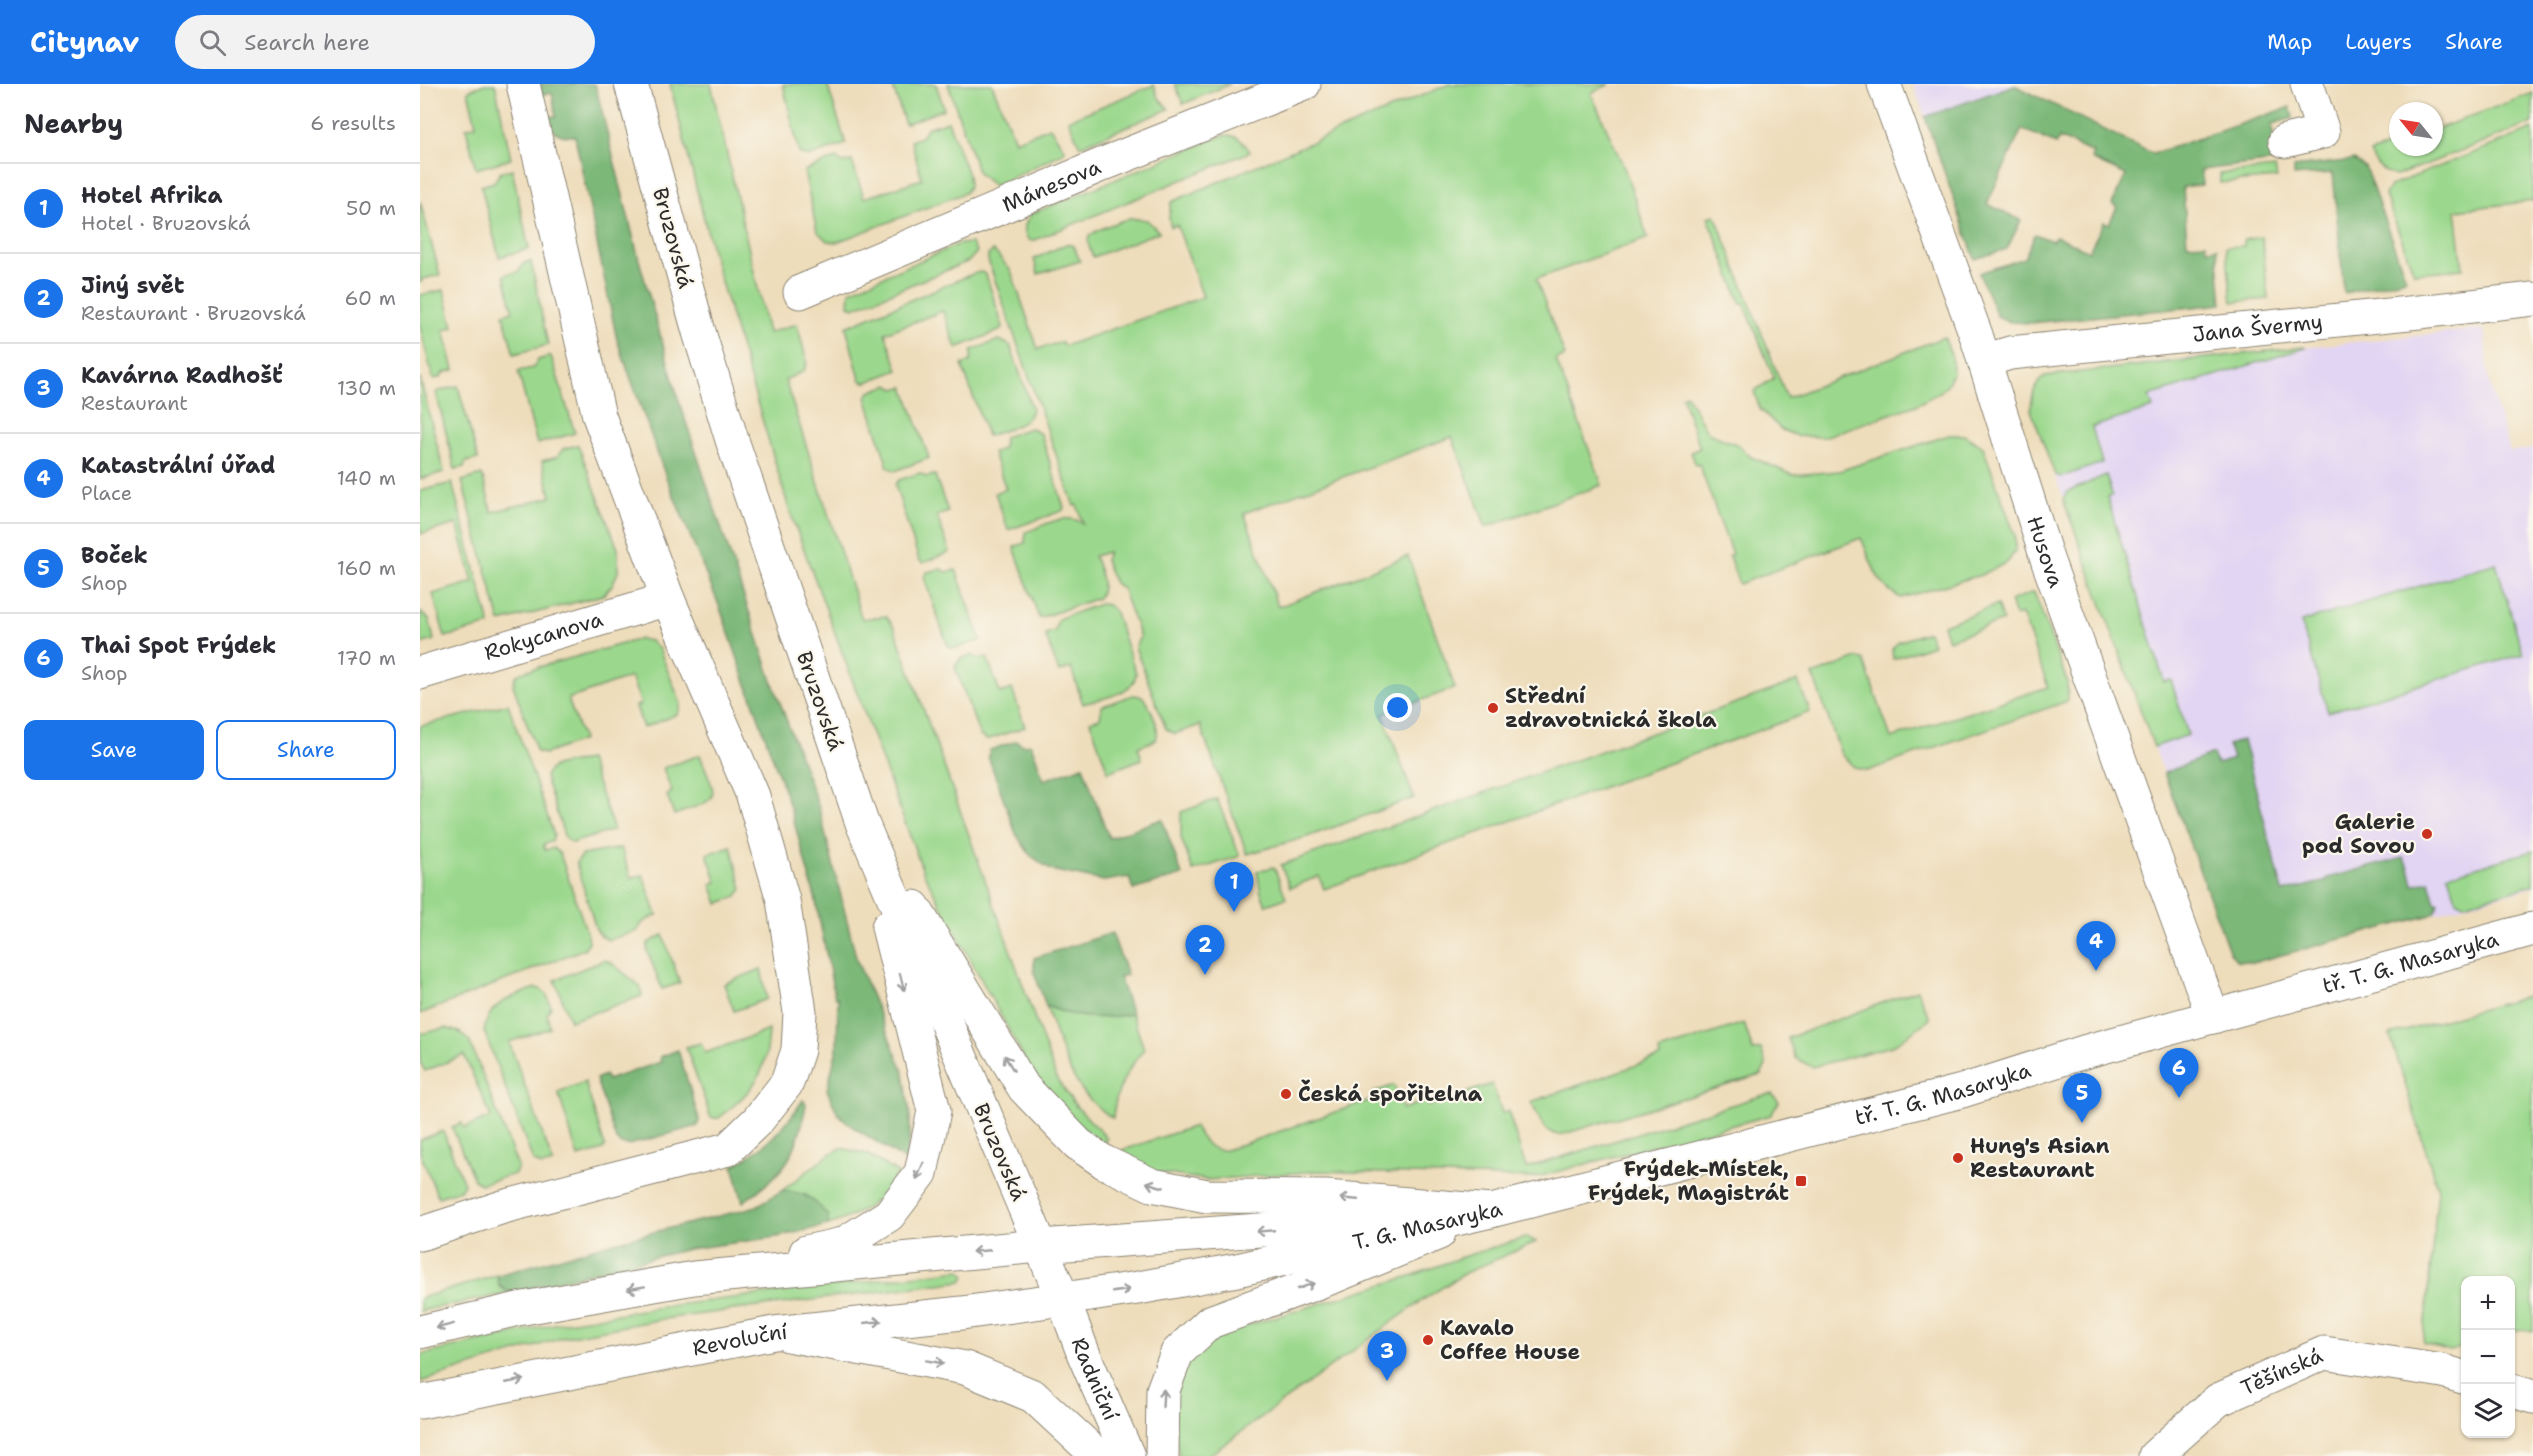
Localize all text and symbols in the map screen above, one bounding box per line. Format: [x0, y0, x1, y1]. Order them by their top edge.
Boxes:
search box [175, 15, 595, 69]
text: Citynav [30, 23, 139, 61]
icon: search [196, 26, 229, 59]
text: Search here [244, 28, 370, 57]
text: Map [2267, 28, 2312, 56]
text: Layers [2345, 28, 2412, 56]
text: Share [2445, 28, 2503, 56]
north arrow [2389, 102, 2443, 156]
text: Nearby [24, 106, 123, 141]
text: 6 results [310, 110, 396, 136]
street label: Mánesova [998, 153, 1105, 219]
text: Hotel Afrika [81, 181, 222, 210]
street label: Bruzovská [646, 184, 700, 292]
text: 1 [39, 195, 48, 221]
text: 50 m [346, 195, 396, 221]
text: Hotel · Bruzovská [81, 210, 250, 236]
text: Jiný svět [81, 271, 185, 300]
text: 2 [37, 285, 51, 311]
text: 60 m [344, 285, 396, 311]
text: Restaurant · Bruzovská [81, 300, 306, 326]
street label: Jana Švermy [2191, 308, 2324, 349]
text: Kavárna Radhošť [81, 361, 283, 390]
text: 3 [37, 375, 51, 401]
text: 130 m [337, 375, 396, 401]
text: Restaurant [81, 390, 188, 416]
text: Katastrální úřad [81, 451, 275, 480]
text: 4 [37, 465, 51, 491]
text: 140 m [337, 465, 396, 491]
text: Place [81, 480, 132, 506]
street label: Husova [2020, 513, 2070, 592]
text: Boček [81, 541, 148, 570]
text: 5 [37, 555, 50, 581]
text: 160 m [337, 555, 396, 581]
text: Shop [81, 570, 128, 596]
street label: Rokycanova [481, 605, 606, 667]
text: Thai Spot Frýdek [81, 631, 276, 660]
text: 6 [37, 645, 51, 671]
text: 170 m [337, 645, 396, 671]
street label: Bruzovská [790, 648, 850, 754]
text: Shop [81, 660, 128, 686]
place label: Střední zdravotnická škola [1505, 682, 1717, 734]
your location [1383, 693, 1412, 722]
marker: Střední zdravotnická škola [1486, 701, 1500, 715]
button: Save [24, 720, 204, 780]
button: Share [216, 720, 396, 780]
place label: Galerie pod Sovou [2302, 808, 2415, 860]
marker: Galerie pod Sovou [2420, 827, 2434, 841]
pin: 1 [1214, 862, 1254, 912]
pin: 4 [2076, 922, 2116, 971]
street label: tř. T. G. Masaryka [2320, 925, 2502, 1000]
pin: 2 [1186, 926, 1224, 975]
one-way arrow [896, 972, 908, 991]
pin: 6 [2160, 1048, 2198, 1098]
one-way arrow [1003, 1055, 1015, 1072]
street label: tř. T. G. Masaryka [1852, 1056, 2034, 1132]
pin: 5 [2062, 1074, 2102, 1123]
place label: Česká spořitelna [1298, 1079, 1483, 1108]
marker: Česká spořitelna [1279, 1087, 1293, 1101]
street label: Bruzovská [967, 1099, 1033, 1205]
place label: Hung's Asian Restaurant [1970, 1132, 2109, 1184]
marker: Hung's Asian Restaurant [1951, 1151, 1965, 1165]
place label: Frýdek-Místek, Frýdek, Magistrát [1588, 1155, 1789, 1207]
one-way arrow [914, 1161, 925, 1179]
marker: Frýdek-Místek, Frýdek, Magistrát [1794, 1174, 1808, 1188]
one-way arrow [1146, 1178, 1165, 1190]
one-way arrow [1340, 1193, 1359, 1204]
street label: T. G. Masaryka [1350, 1195, 1505, 1257]
one-way arrow [1256, 1226, 1276, 1237]
one-way arrow [972, 1245, 992, 1256]
map controls [2461, 1276, 2515, 1438]
button: + [2461, 1276, 2515, 1330]
one-way arrow [1296, 1280, 1315, 1291]
one-way arrow [627, 1283, 647, 1294]
one-way arrow [1110, 1285, 1130, 1296]
place label: Kavalo Coffee House [1440, 1314, 1580, 1366]
one-way arrow [862, 1316, 882, 1327]
street label: Revoluční [690, 1318, 789, 1363]
one-way arrow [436, 1321, 455, 1333]
button: − [2461, 1330, 2515, 1384]
pin: 3 [1368, 1332, 1406, 1381]
marker: Kavalo Coffee House [1421, 1333, 1435, 1347]
street label: Radniční [1065, 1334, 1125, 1425]
street label: Těšínská [2236, 1341, 2327, 1402]
one-way arrow [925, 1357, 944, 1368]
one-way arrow [505, 1375, 524, 1386]
button: layers [2461, 1384, 2515, 1438]
one-way arrow [1158, 1388, 1169, 1408]

